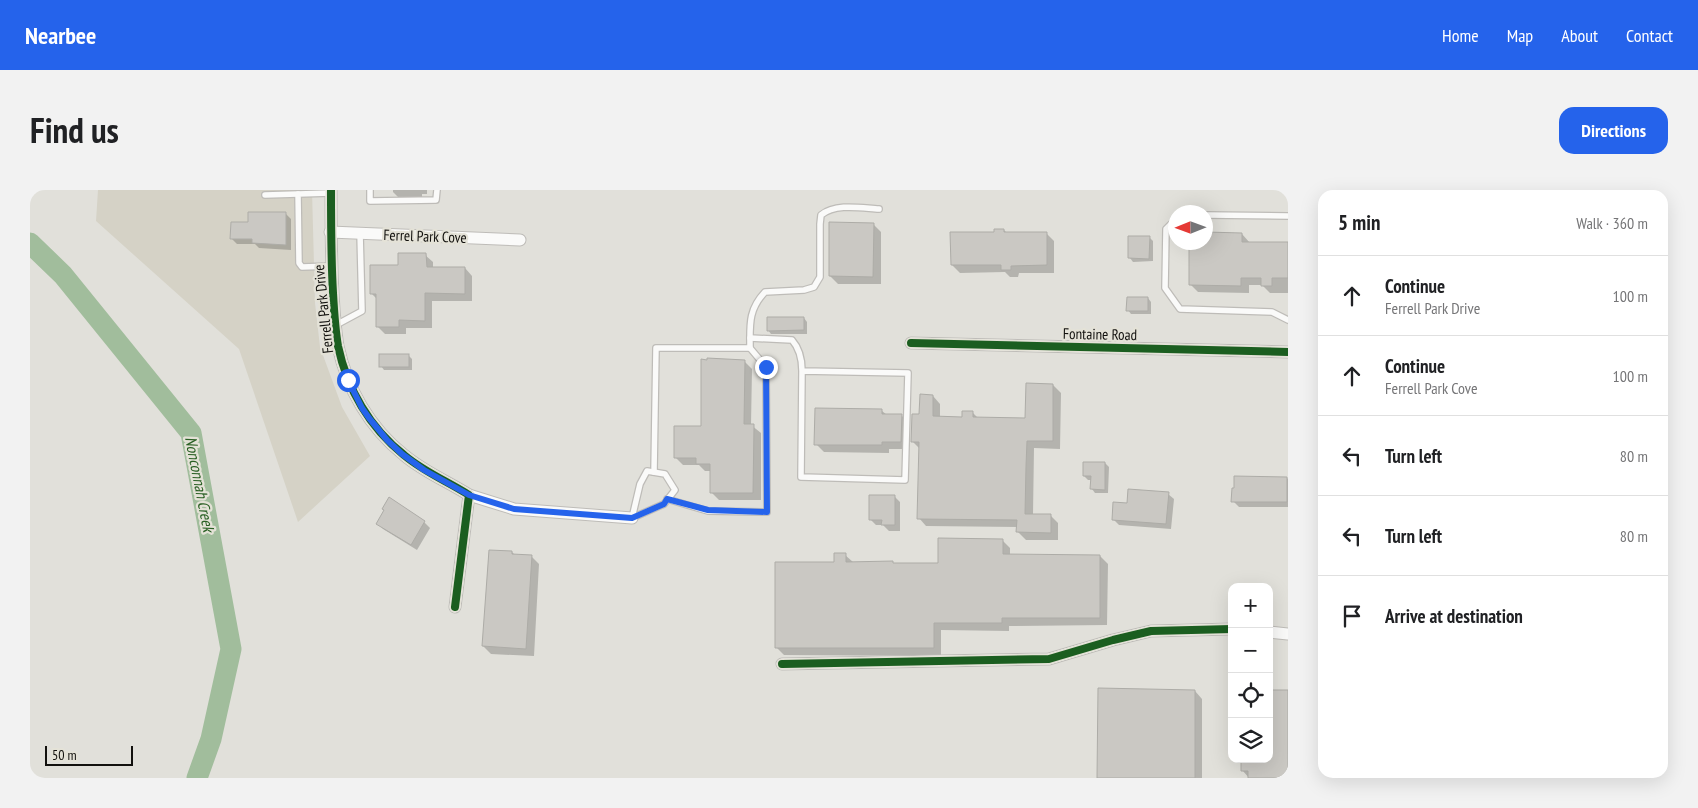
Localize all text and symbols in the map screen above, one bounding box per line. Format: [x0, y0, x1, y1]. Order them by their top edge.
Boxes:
text: Nearbee [25, 20, 96, 51]
text: Home [1442, 24, 1479, 47]
text: Map [1507, 24, 1533, 47]
text: About [1561, 24, 1598, 47]
text: Contact [1626, 24, 1673, 47]
text: Find us [30, 107, 119, 153]
button: Directions [1559, 107, 1668, 154]
north arrow [1168, 205, 1213, 250]
text: 5 min [1338, 209, 1380, 236]
text: Walk · 360 m [1576, 213, 1648, 233]
street label: Ferrel Park Cove [383, 225, 467, 247]
street label: Ferrell Park Drive [309, 264, 337, 354]
text: Continue [1385, 274, 1445, 298]
icon: ahead [1338, 282, 1366, 310]
text: 100 m [1613, 286, 1648, 306]
text: Ferrell Park Drive [1385, 298, 1480, 318]
street label: Fontaine Road [1063, 324, 1137, 344]
text: Continue [1385, 354, 1445, 378]
route end [755, 356, 778, 379]
icon: ahead [1338, 362, 1366, 390]
text: 100 m [1613, 366, 1648, 386]
route start [337, 369, 360, 392]
text: Ferrell Park Cove [1385, 378, 1478, 398]
water label: Nonconnah Creek [181, 435, 219, 535]
icon: left [1338, 442, 1366, 470]
text: Turn left [1385, 444, 1442, 468]
text: 80 m [1620, 446, 1648, 466]
icon: left [1338, 522, 1366, 550]
text: Turn left [1385, 524, 1442, 548]
text: 80 m [1620, 526, 1648, 546]
map controls [1228, 583, 1273, 763]
button: + [1228, 583, 1273, 628]
icon: arrive [1338, 602, 1366, 630]
text: Arrive at destination [1385, 604, 1523, 628]
button: − [1228, 628, 1273, 673]
button: locate [1228, 673, 1273, 718]
button: layers [1228, 718, 1273, 763]
scale bar [45, 743, 132, 766]
text: 50 m [52, 746, 77, 764]

